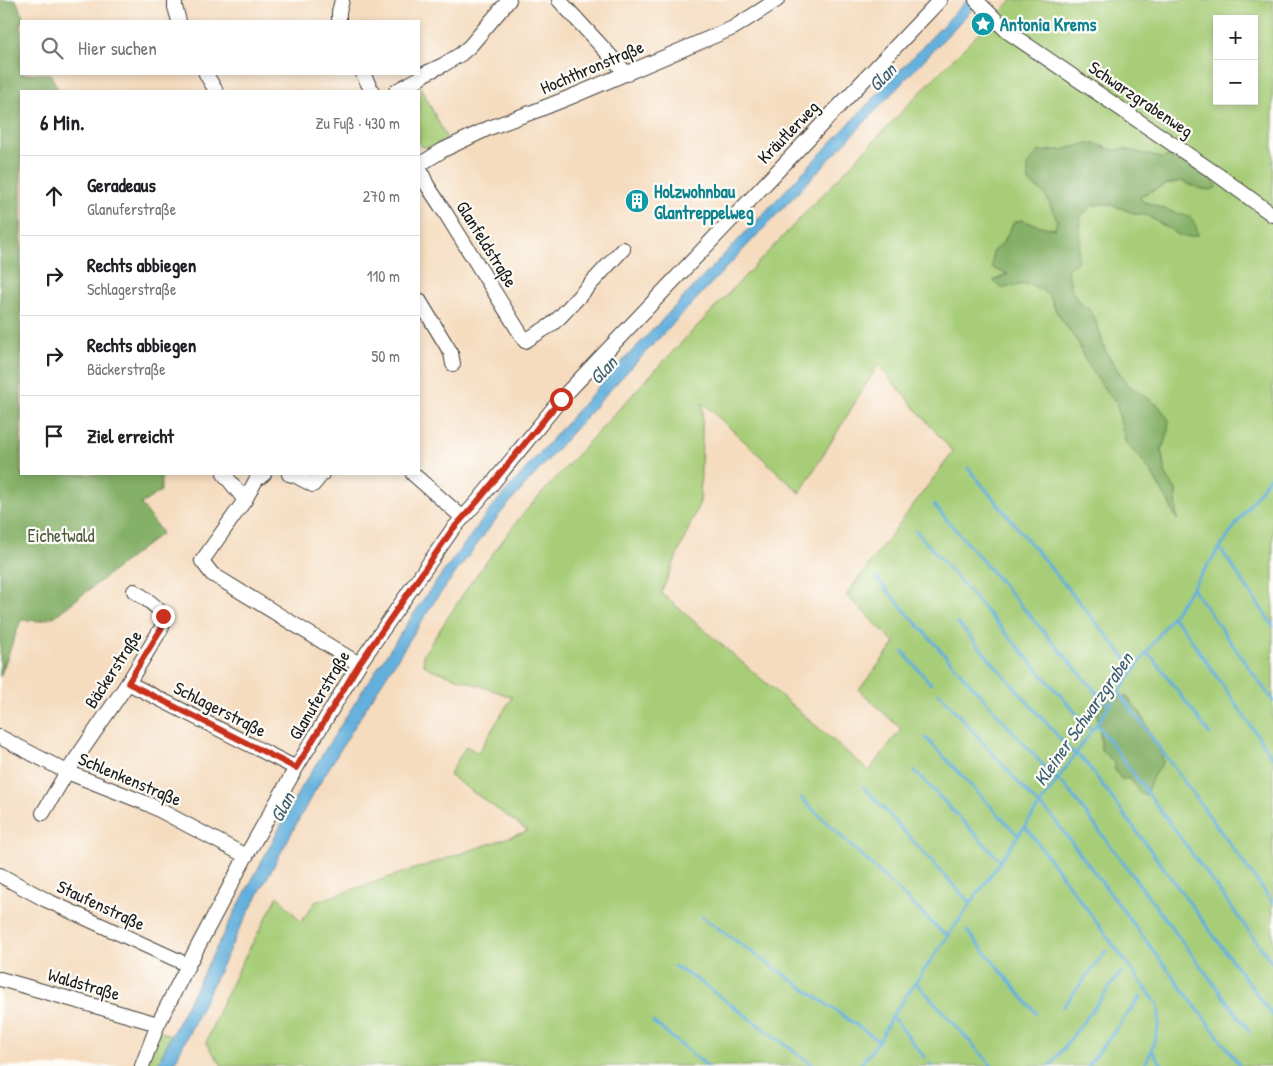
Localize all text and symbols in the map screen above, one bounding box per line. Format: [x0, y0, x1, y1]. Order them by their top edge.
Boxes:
place icon: Antonia Krems [970, 11, 996, 37]
place label: Antonia Krems [1000, 12, 1096, 37]
map controls [1213, 15, 1258, 105]
button: + [1213, 15, 1258, 60]
search box [20, 20, 420, 75]
icon: search [38, 34, 66, 62]
street label: Hochthronstraße [536, 34, 648, 100]
text: Hier suchen [78, 35, 157, 61]
street label: Schwarzgrabenweg [1084, 55, 1198, 143]
water label: Glan [862, 56, 903, 97]
button: − [1213, 60, 1258, 105]
street label: Kräutlerweg [752, 95, 824, 169]
text: 6 Min. [40, 108, 84, 137]
text: Zu Fuß · 430 m [315, 112, 400, 134]
text: Geradeaus [87, 172, 156, 198]
place label: Holzwohnbau Glantreppelweg [654, 179, 754, 226]
icon: ahead [40, 182, 68, 210]
text: 270 m [363, 185, 400, 207]
building icon: Holzwohnbau Glantreppelweg [624, 188, 650, 214]
street label: Glanfeldstraße [450, 196, 524, 292]
text: Glanuferstraße [87, 198, 176, 220]
text: Rechts abbiegen [87, 252, 196, 278]
icon: right [40, 262, 68, 290]
text: 110 m [367, 265, 400, 287]
text: Schlagerstraße [87, 278, 176, 300]
text: Rechts abbiegen [87, 332, 196, 358]
icon: right [40, 342, 68, 370]
text: 50 m [372, 345, 400, 367]
water label: Glan [583, 349, 624, 390]
text: Bäckerstraße [87, 358, 166, 380]
route start [550, 388, 573, 411]
icon: arrive [40, 422, 68, 450]
text: Ziel erreicht [87, 423, 174, 449]
park label: Eichetwald [27, 523, 95, 548]
route end [152, 605, 175, 628]
street label: Bäckerstraße [78, 625, 148, 713]
street label: Glanuferstraße [282, 646, 356, 744]
water label: Kleiner Schwarzgraben [1027, 646, 1140, 791]
street label: Schlagerstraße [170, 675, 270, 743]
street label: Schlenkenstraße [75, 746, 185, 812]
water label: Glan [263, 786, 301, 826]
street label: Staufenstraße [53, 874, 149, 936]
street label: Waldstraße [45, 962, 123, 1006]

